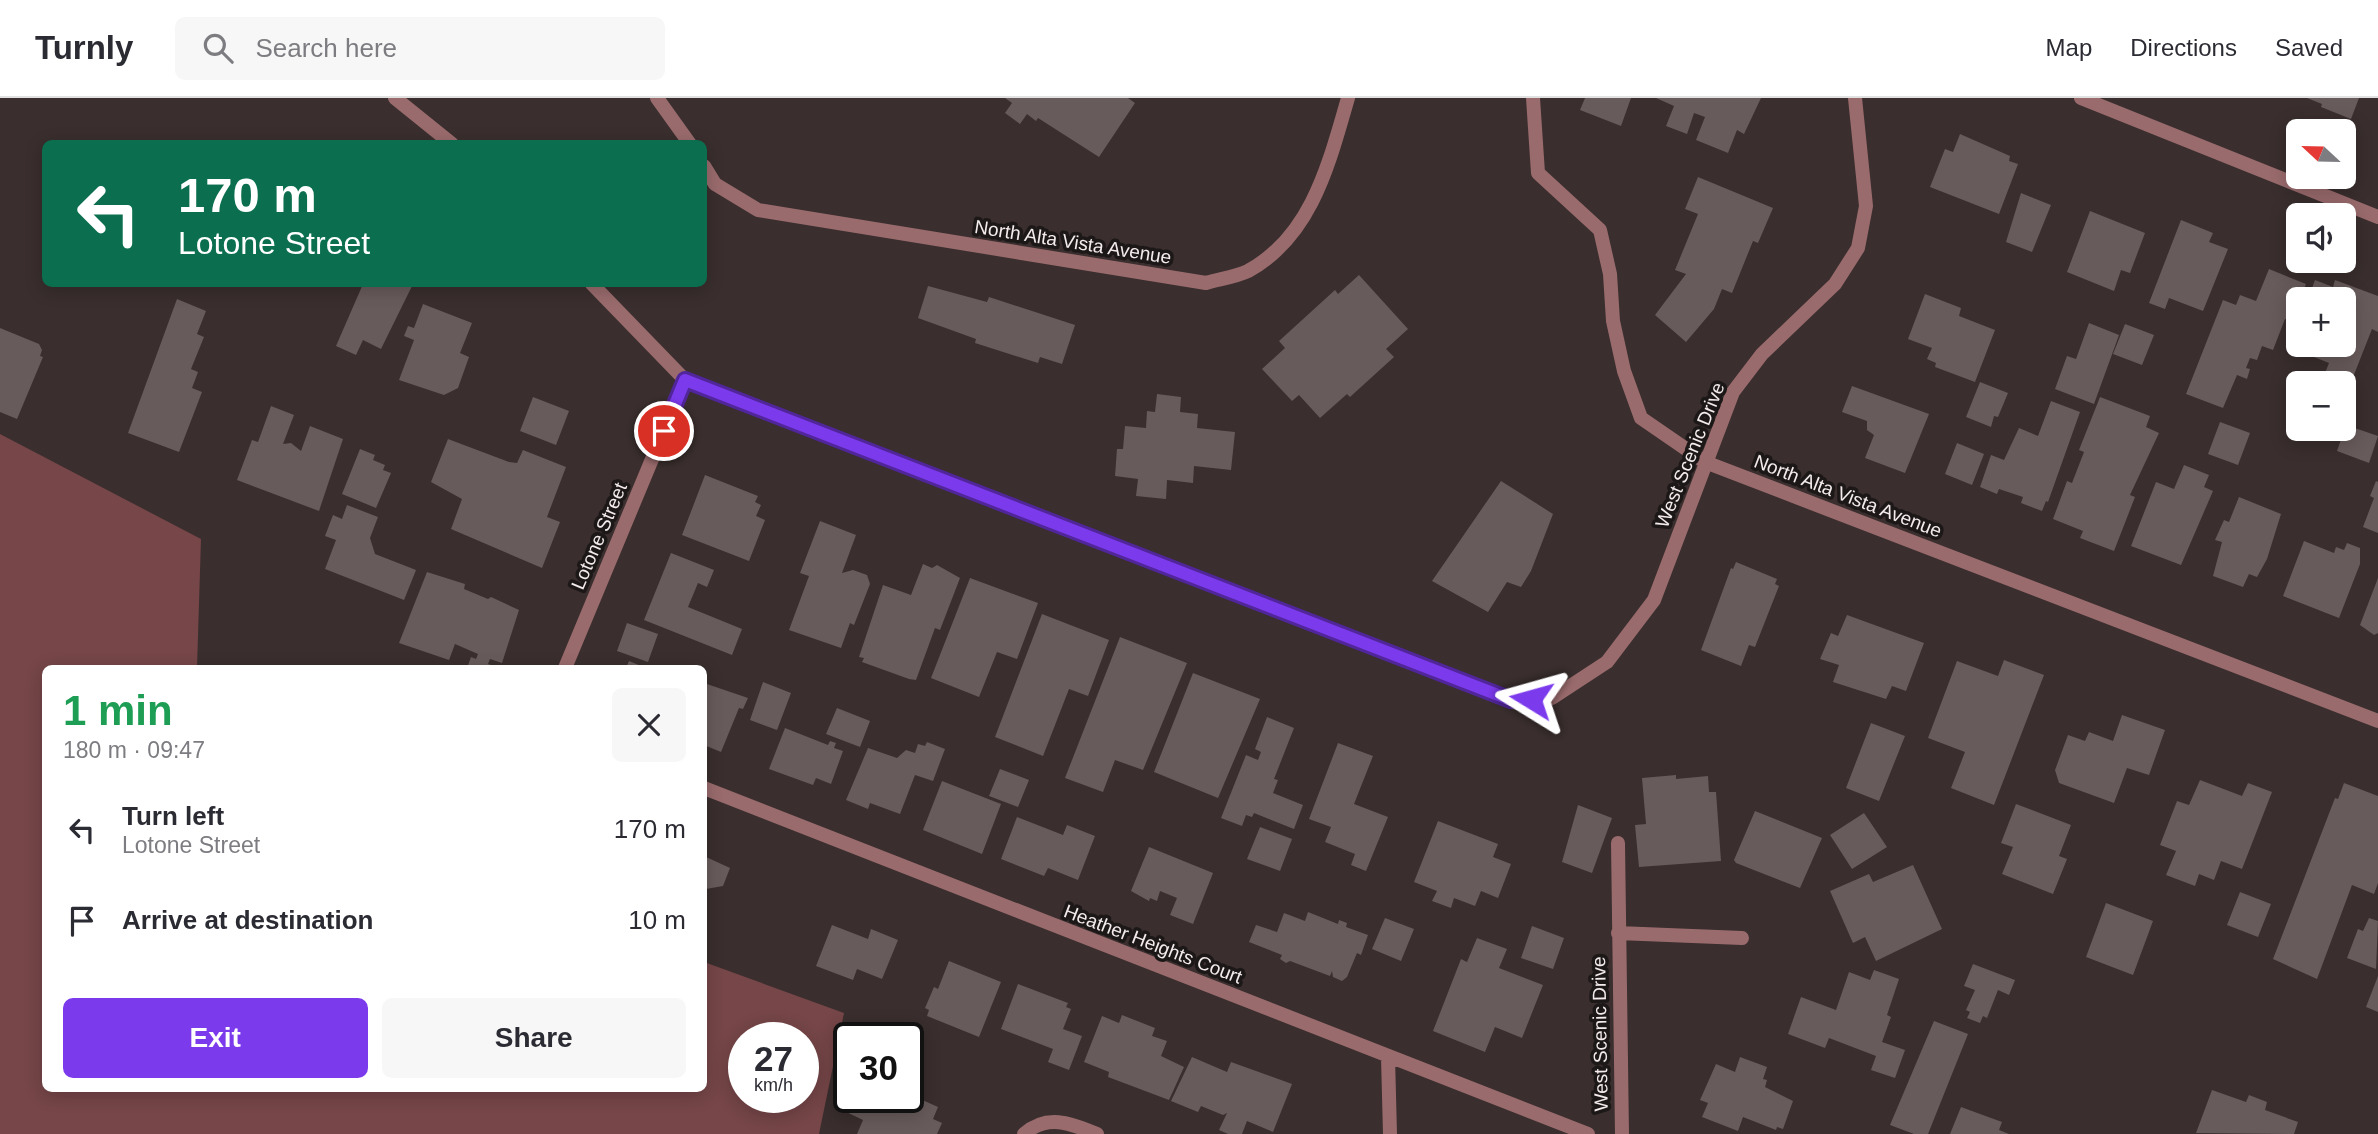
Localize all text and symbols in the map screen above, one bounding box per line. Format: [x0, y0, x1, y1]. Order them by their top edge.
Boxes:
search box [175, 17, 665, 80]
text: Turnly [35, 29, 133, 66]
icon: search [199, 29, 237, 67]
text: Search here [255, 33, 397, 63]
text: Map [2046, 34, 2092, 61]
text: Directions [2130, 34, 2237, 61]
text: Saved [2275, 34, 2343, 61]
north arrow [2286, 119, 2356, 189]
map controls [2286, 119, 2356, 441]
icon: left [63, 168, 154, 259]
text: 170 m [178, 168, 317, 222]
button: sound [2286, 203, 2356, 273]
street label: North Alta Vista Avenue [973, 216, 1173, 268]
text: Lotone Street [178, 225, 370, 261]
button: + [2286, 287, 2356, 357]
button: − [2286, 371, 2356, 441]
street label: West Scenic Drive [1651, 379, 1729, 531]
pin [634, 401, 694, 461]
icon: arrive [645, 412, 683, 450]
street label: North Alta Vista Avenue [1751, 451, 1945, 541]
street label: Lotone Street [567, 479, 631, 593]
position arrow [1494, 662, 1568, 736]
text: 1 min [63, 687, 173, 734]
button: close [612, 688, 686, 762]
text: 180 m · 09:47 [63, 737, 205, 763]
text: Turn left [122, 801, 224, 831]
icon: left [63, 811, 101, 849]
text: 170 m [614, 814, 686, 844]
text: Lotone Street [122, 832, 260, 858]
street label: Heather Heights Court [1061, 900, 1246, 988]
icon: arrive [63, 902, 101, 940]
text: Arrive at destination [122, 905, 373, 935]
text: 10 m [628, 905, 686, 935]
street label: West Scenic Drive [1588, 956, 1612, 1112]
button: Exit [63, 998, 368, 1078]
button: Share [382, 998, 686, 1078]
speed limit sign: 30 [833, 1022, 924, 1113]
text: 27 [754, 1039, 793, 1078]
text: km/h [754, 1075, 793, 1095]

